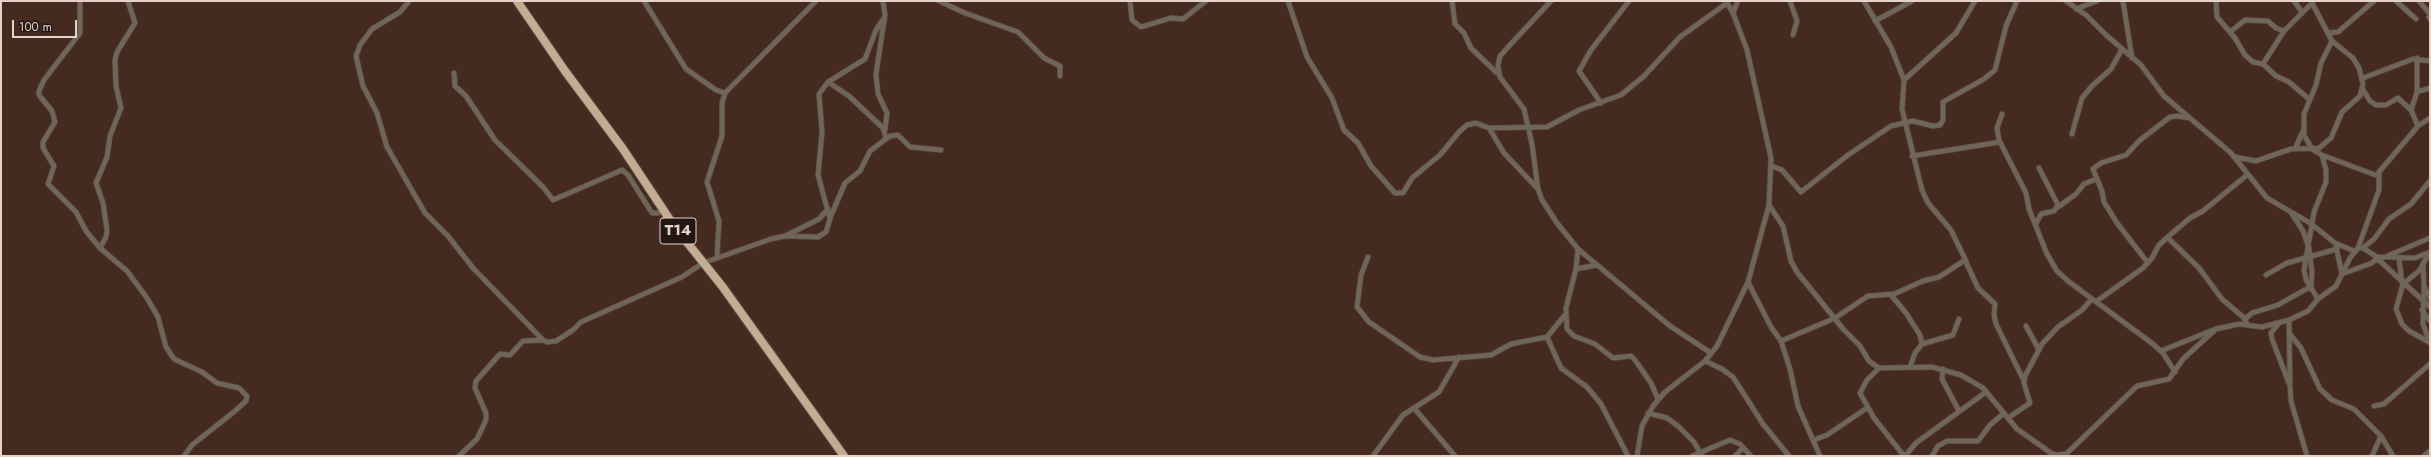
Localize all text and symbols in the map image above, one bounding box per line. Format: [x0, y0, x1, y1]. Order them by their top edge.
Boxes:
scale bar [14, 12, 79, 38]
text: 100 m [19, 18, 52, 36]
road number: T14 [660, 218, 696, 244]

